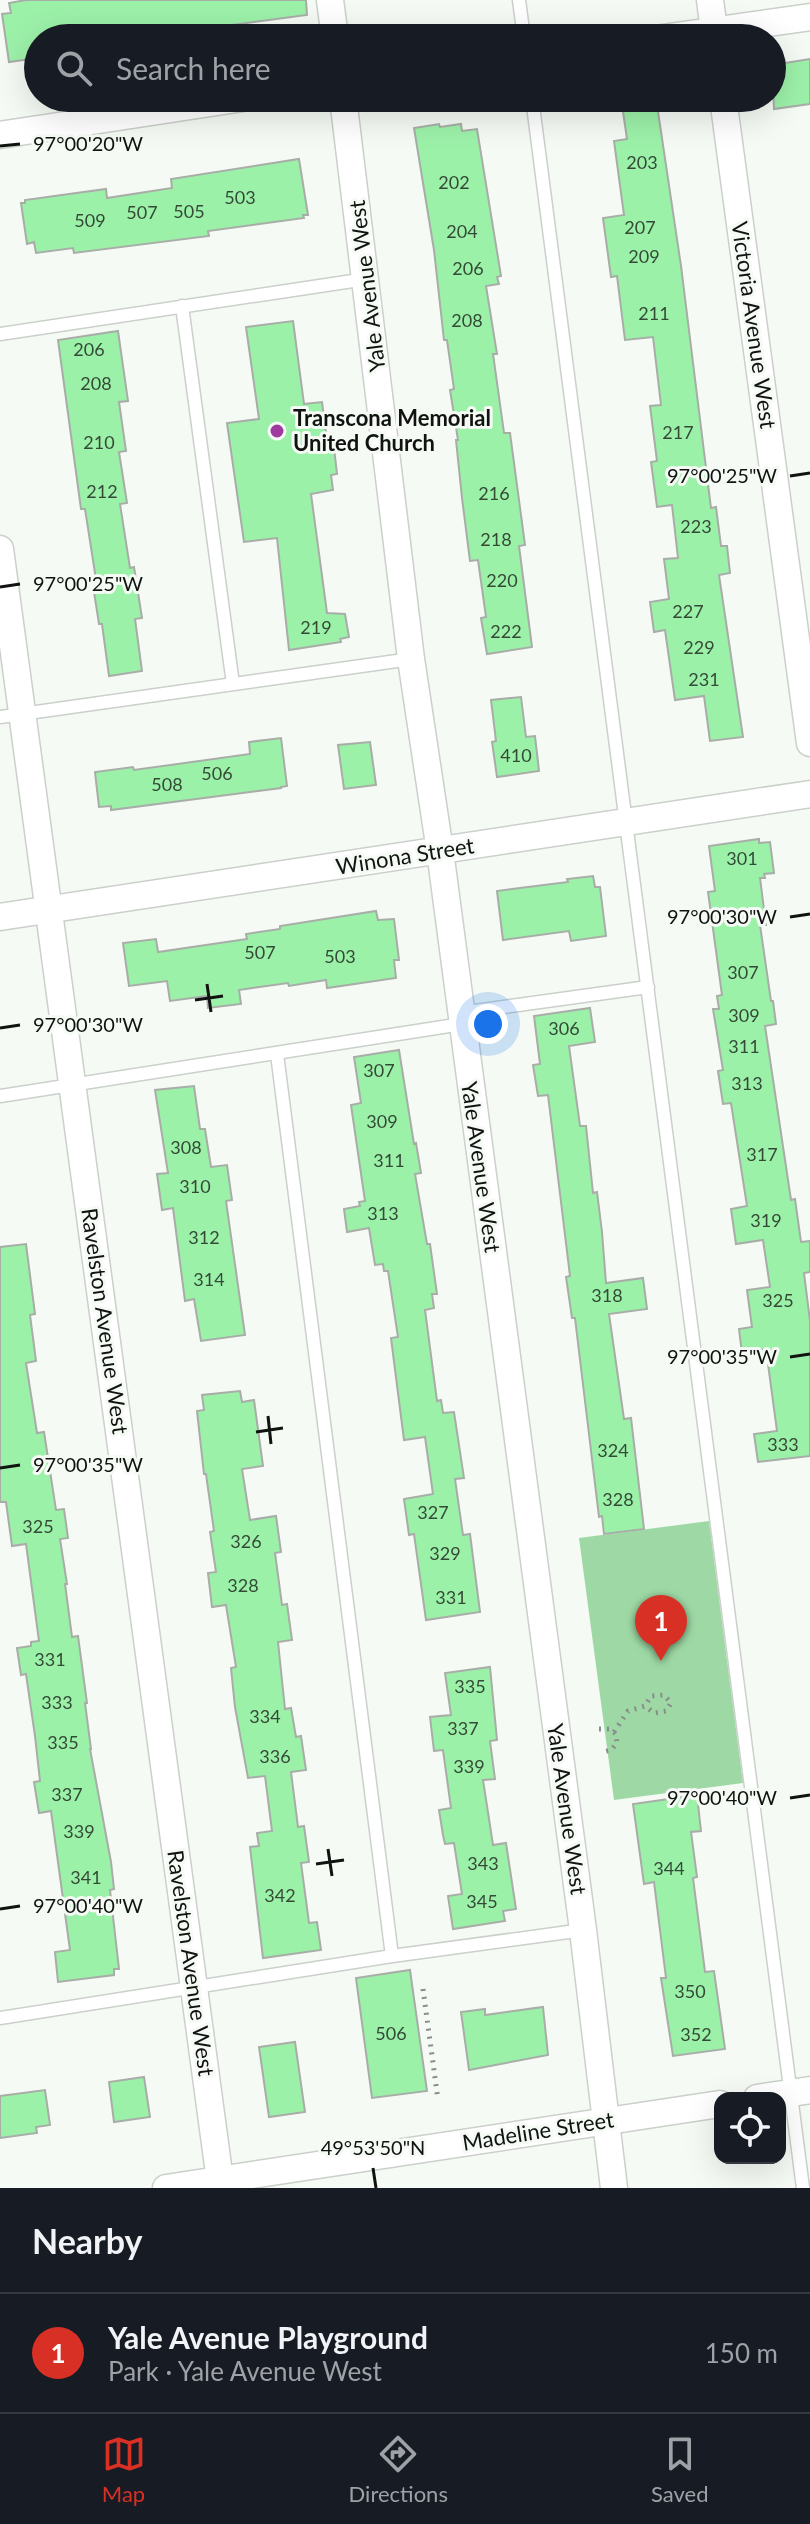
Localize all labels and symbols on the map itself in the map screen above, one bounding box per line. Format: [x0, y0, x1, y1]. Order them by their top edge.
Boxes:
text: 97°00'20"W [33, 131, 143, 155]
house number: 203 [626, 151, 658, 173]
house number: 202 [438, 171, 470, 193]
house number: 503 [224, 186, 256, 208]
street label: Yale Avenue West [343, 199, 390, 373]
house number: 505 [173, 200, 205, 222]
house number: 507 [126, 201, 158, 223]
house number: 509 [74, 209, 106, 231]
house number: 207 [624, 216, 656, 238]
house number: 204 [446, 220, 478, 242]
street label: Victoria Avenue West [727, 220, 782, 430]
house number: 209 [628, 245, 660, 267]
house number: 206 [452, 257, 484, 279]
house number: 211 [638, 302, 670, 324]
house number: 208 [451, 309, 483, 331]
house number: 206 [73, 338, 105, 360]
house number: 208 [80, 372, 112, 394]
place label: Transcona Memorial United Church [293, 404, 491, 456]
house number: 217 [662, 421, 694, 443]
marker: Transcona Memorial United Church [268, 422, 286, 440]
house number: 210 [83, 431, 115, 453]
text: 97°00'25"W [667, 463, 777, 487]
house number: 212 [86, 480, 118, 502]
house number: 216 [478, 482, 510, 504]
house number: 223 [680, 515, 712, 537]
house number: 218 [480, 528, 512, 550]
house number: 220 [486, 569, 518, 591]
text: 97°00'25"W [33, 571, 143, 595]
house number: 227 [672, 600, 704, 622]
house number: 219 [300, 616, 332, 638]
house number: 222 [490, 620, 522, 642]
house number: 229 [683, 636, 715, 658]
house number: 231 [688, 668, 720, 690]
house number: 410 [500, 744, 532, 766]
house number: 506 [201, 762, 233, 784]
house number: 508 [151, 773, 183, 795]
street label: Winona Street [334, 831, 476, 880]
house number: 301 [726, 847, 758, 869]
text: 97°00'30"W [667, 904, 777, 928]
house number: 507 [244, 941, 276, 963]
house number: 503 [324, 945, 356, 967]
house number: 307 [727, 961, 759, 983]
your location [468, 1004, 508, 1044]
house number: 309 [728, 1004, 760, 1026]
text: 97°00'30"W [33, 1012, 143, 1036]
house number: 306 [548, 1017, 580, 1039]
house number: 311 [728, 1035, 760, 1057]
house number: 307 [363, 1059, 395, 1081]
house number: 313 [731, 1072, 763, 1094]
street label: Yale Avenue West [456, 1080, 507, 1254]
house number: 309 [366, 1110, 398, 1132]
house number: 308 [170, 1136, 202, 1158]
house number: 317 [746, 1143, 778, 1165]
house number: 311 [373, 1149, 405, 1171]
house number: 310 [179, 1175, 211, 1197]
house number: 313 [367, 1202, 399, 1224]
street label: Ravelston Avenue West [76, 1206, 135, 1436]
house number: 319 [750, 1209, 782, 1231]
house number: 312 [188, 1226, 220, 1248]
house number: 314 [193, 1268, 225, 1290]
house number: 318 [591, 1284, 623, 1306]
house number: 325 [762, 1289, 794, 1311]
text: 97°00'35"W [667, 1344, 777, 1368]
house number: 333 [767, 1433, 799, 1455]
house number: 324 [597, 1439, 629, 1461]
text: 97°00'35"W [33, 1452, 143, 1476]
house number: 328 [602, 1488, 634, 1510]
house number: 327 [417, 1501, 449, 1523]
house number: 325 [22, 1515, 54, 1537]
house number: 326 [230, 1530, 262, 1552]
house number: 329 [429, 1542, 461, 1564]
house number: 328 [227, 1574, 259, 1596]
house number: 331 [435, 1586, 467, 1608]
pin: 1 [635, 1595, 687, 1661]
house number: 331 [34, 1648, 66, 1670]
house number: 335 [454, 1675, 486, 1697]
house number: 333 [41, 1691, 73, 1713]
house number: 334 [249, 1705, 281, 1727]
house number: 337 [447, 1717, 479, 1739]
street label: Yale Avenue West [542, 1722, 593, 1896]
house number: 335 [47, 1731, 79, 1753]
house number: 336 [259, 1745, 291, 1767]
house number: 339 [453, 1755, 485, 1777]
house number: 337 [51, 1783, 83, 1805]
text: 97°00'40"W [667, 1785, 777, 1809]
house number: 339 [63, 1820, 95, 1842]
street label: Ravelston Avenue West [162, 1848, 221, 2078]
house number: 343 [467, 1852, 499, 1874]
house number: 344 [653, 1857, 685, 1879]
house number: 341 [70, 1866, 102, 1888]
house number: 342 [264, 1884, 296, 1906]
house number: 345 [466, 1890, 498, 1912]
text: 97°00'40"W [33, 1893, 143, 1917]
house number: 350 [674, 1980, 706, 2002]
house number: 506 [375, 2022, 407, 2044]
house number: 352 [680, 2023, 712, 2045]
street label: Madeline Street [460, 2105, 616, 2156]
text: 49°53'50"N [321, 2135, 425, 2159]

